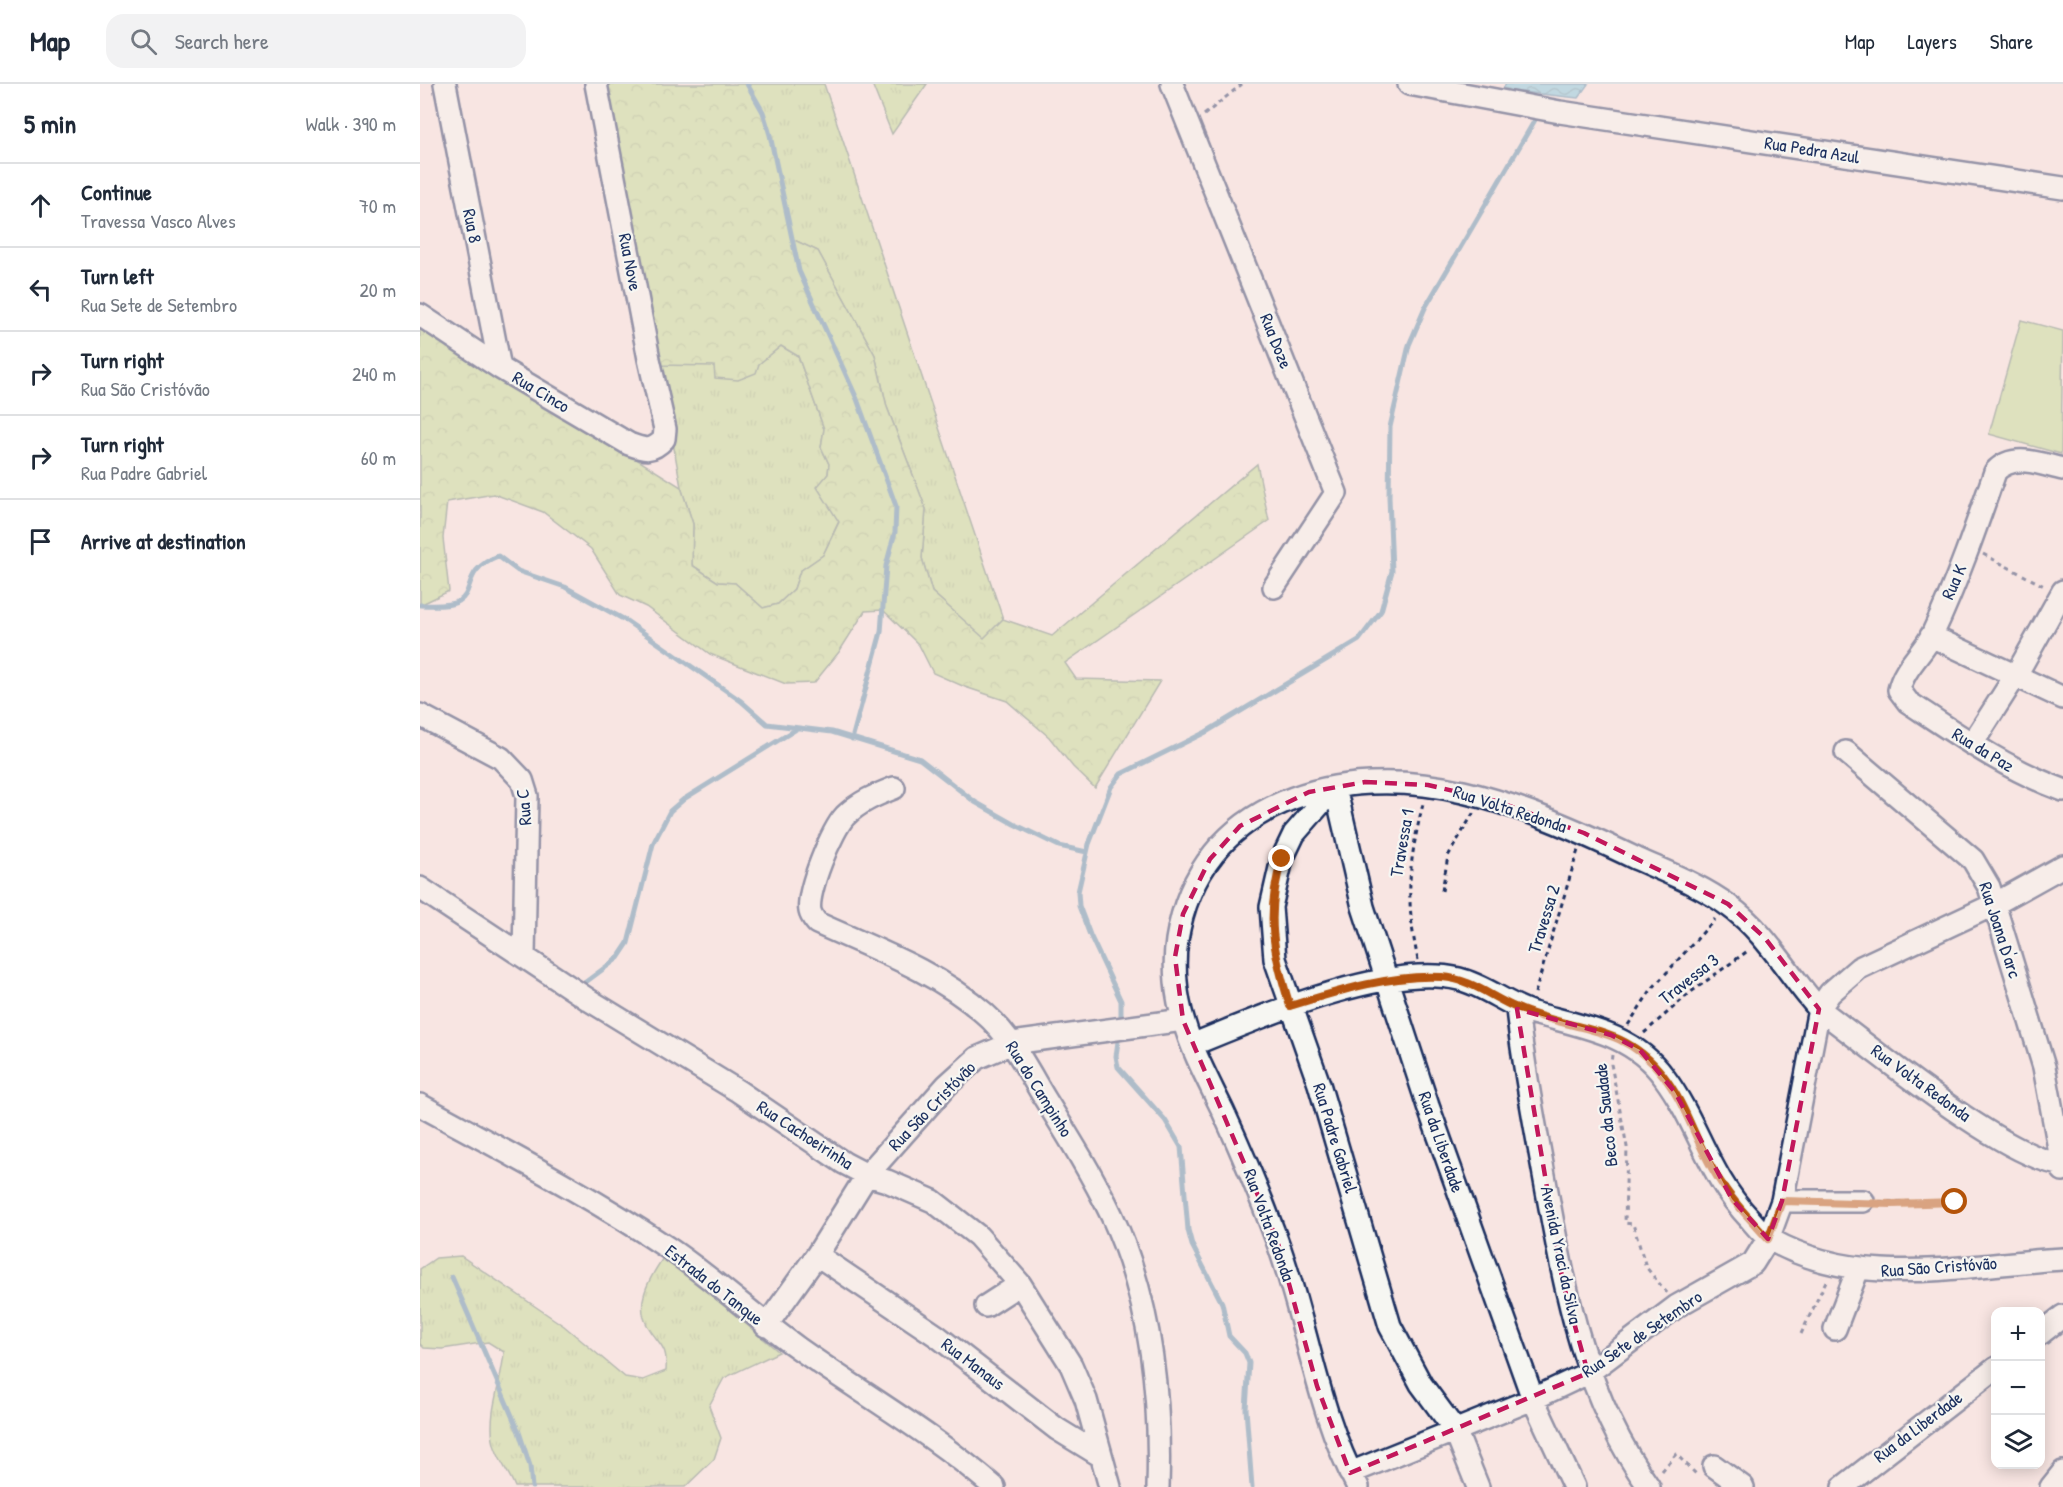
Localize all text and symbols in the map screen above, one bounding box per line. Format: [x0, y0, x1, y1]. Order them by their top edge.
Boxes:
search box [106, 14, 526, 68]
text: Map [30, 22, 70, 60]
icon: search [127, 25, 160, 58]
text: Search here [175, 26, 269, 56]
text: Map [1845, 27, 1874, 56]
text: Layers [1907, 27, 1957, 56]
text: Share [1990, 27, 2033, 56]
text: 5 min [24, 106, 76, 141]
text: Walk · 390 m [306, 110, 396, 137]
street label: Rua Pedra Azul [1763, 130, 1862, 169]
text: Continue [81, 177, 152, 207]
icon: ahead [24, 189, 57, 222]
text: 70 m [359, 192, 396, 219]
text: Travessa Vasco Alves [81, 207, 236, 234]
street label: Rua 8 [457, 207, 488, 245]
street label: Rua Nove [613, 231, 648, 293]
text: Turn left [81, 261, 154, 291]
icon: left [24, 273, 57, 306]
text: 20 m [359, 276, 396, 303]
text: Rua Sete de Setembro [81, 291, 237, 318]
street label: Rua Doze [1254, 310, 1299, 372]
text: Turn right [81, 345, 164, 375]
icon: right [24, 357, 57, 390]
text: 240 m [352, 360, 396, 387]
street label: Rua Cinco [508, 365, 575, 418]
text: Rua São Cristóvão [81, 375, 210, 402]
text: Turn right [81, 429, 164, 459]
icon: right [24, 441, 57, 474]
text: 60 m [361, 444, 396, 471]
text: Rua Padre Gabriel [81, 459, 207, 486]
icon: arrive [24, 525, 57, 558]
text: Arrive at destination [81, 526, 246, 556]
street label: Rua K [1935, 560, 1973, 603]
street label: Rua da Paz [1948, 721, 2019, 778]
street label: Rua Volta Redonda [1450, 778, 1570, 839]
street label: Rua C [509, 788, 538, 826]
street label: Travessa 1 [1383, 807, 1420, 879]
route end [1268, 845, 1294, 871]
street label: Rua Joana D'arc [1973, 879, 2028, 981]
street label: Travessa 2 [1521, 881, 1566, 956]
street label: Travessa 3 [1653, 947, 1724, 1010]
street label: Rua do Campinho [1000, 1036, 1079, 1142]
street label: Rua Volta Redonda [1866, 1038, 1976, 1127]
street label: Rua São Cristóvão [882, 1055, 981, 1156]
street label: Beco da Saudade [1588, 1062, 1623, 1168]
street label: Rua Padre Gabriel [1307, 1080, 1364, 1196]
street label: Rua da Liberdade [1413, 1088, 1470, 1196]
street label: Rua Cachoeirinha [752, 1094, 858, 1175]
street label: Rua Volta Redonda [1238, 1165, 1301, 1285]
street label: Avenida Yraci da Silva [1535, 1184, 1588, 1326]
route start [1941, 1188, 1967, 1214]
street label: Estrada do Tanque [660, 1238, 769, 1331]
street label: Rua São Cristóvão [1880, 1250, 1998, 1283]
street label: Rua Sete de Setembro [1577, 1284, 1707, 1383]
map controls [1991, 1307, 2045, 1469]
button: + [1991, 1307, 2045, 1361]
street label: Rua Manaus [936, 1331, 1010, 1396]
button: − [1991, 1361, 2045, 1415]
street label: Rua da Liberdade [1868, 1385, 1967, 1468]
button: layers [1991, 1415, 2045, 1469]

